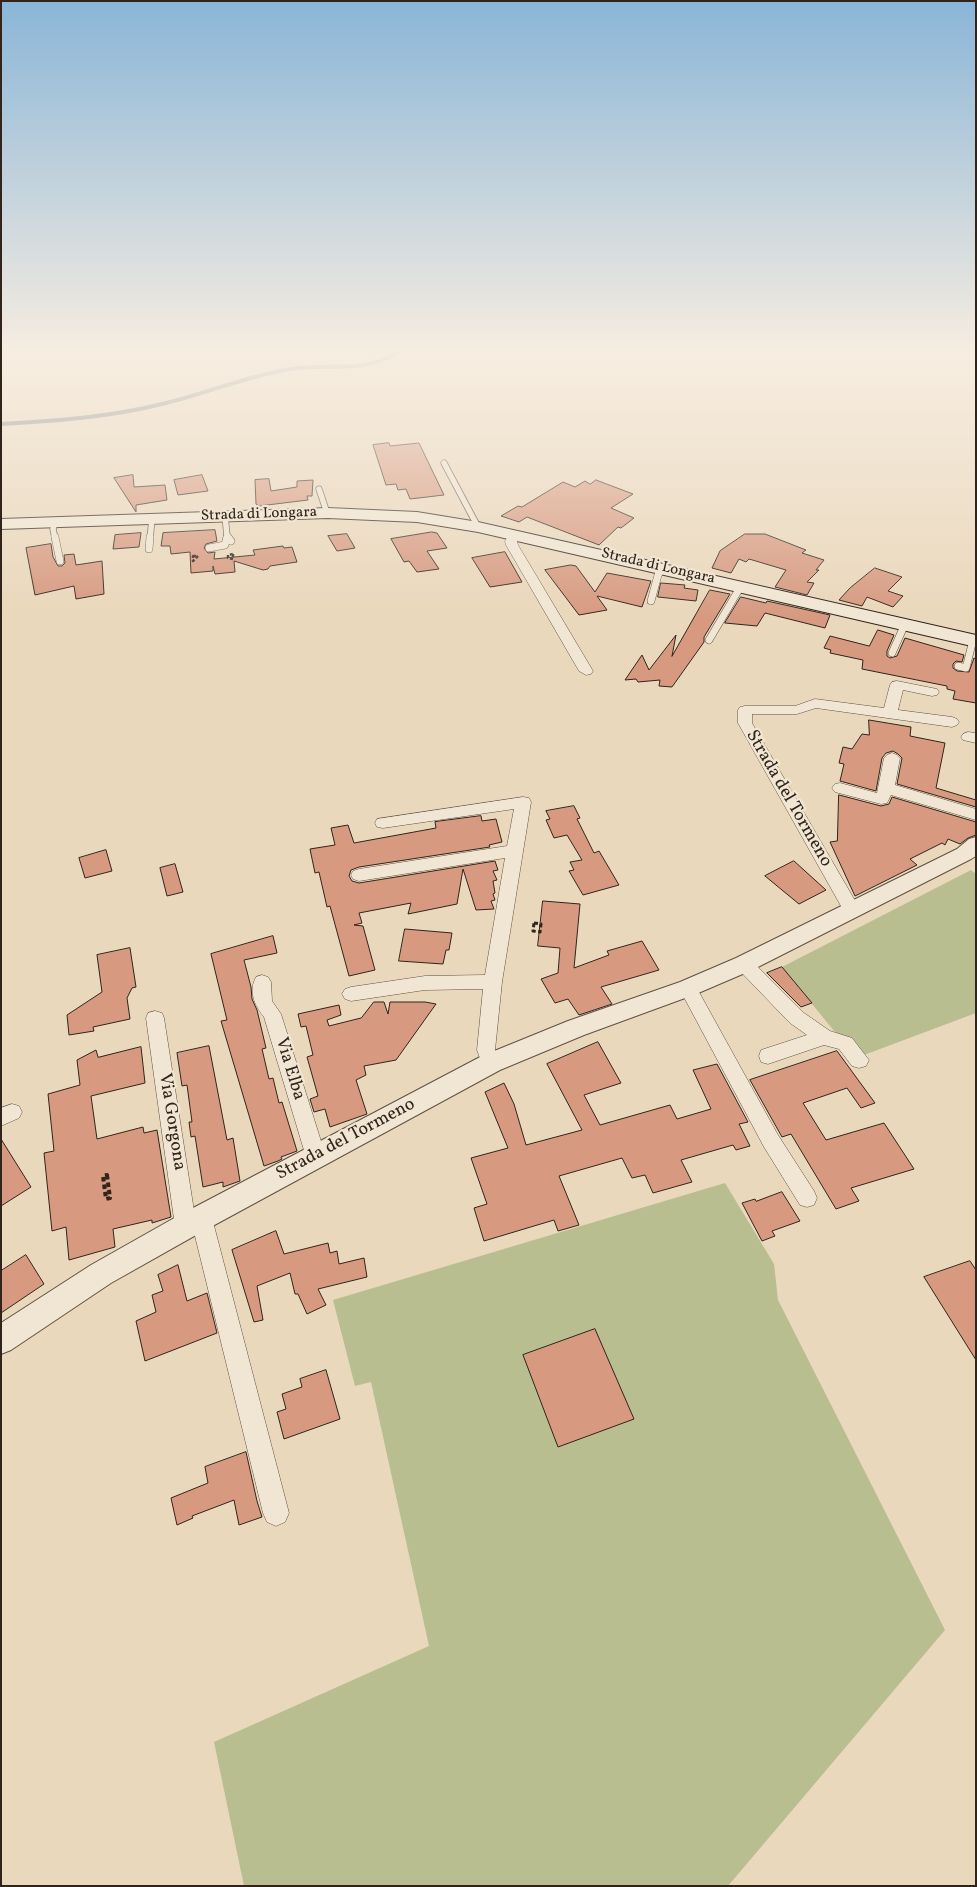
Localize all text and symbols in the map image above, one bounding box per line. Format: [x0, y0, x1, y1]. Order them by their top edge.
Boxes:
street label: Strada di Longara [201, 504, 317, 526]
street label: Strada di Longara [599, 545, 717, 589]
street label: Strada del Tormeno [740, 727, 836, 871]
street label: Via Elba [269, 1035, 309, 1103]
street label: Via Gorgona [153, 1072, 189, 1172]
street label: Strada del Tormeno [273, 1094, 419, 1186]

